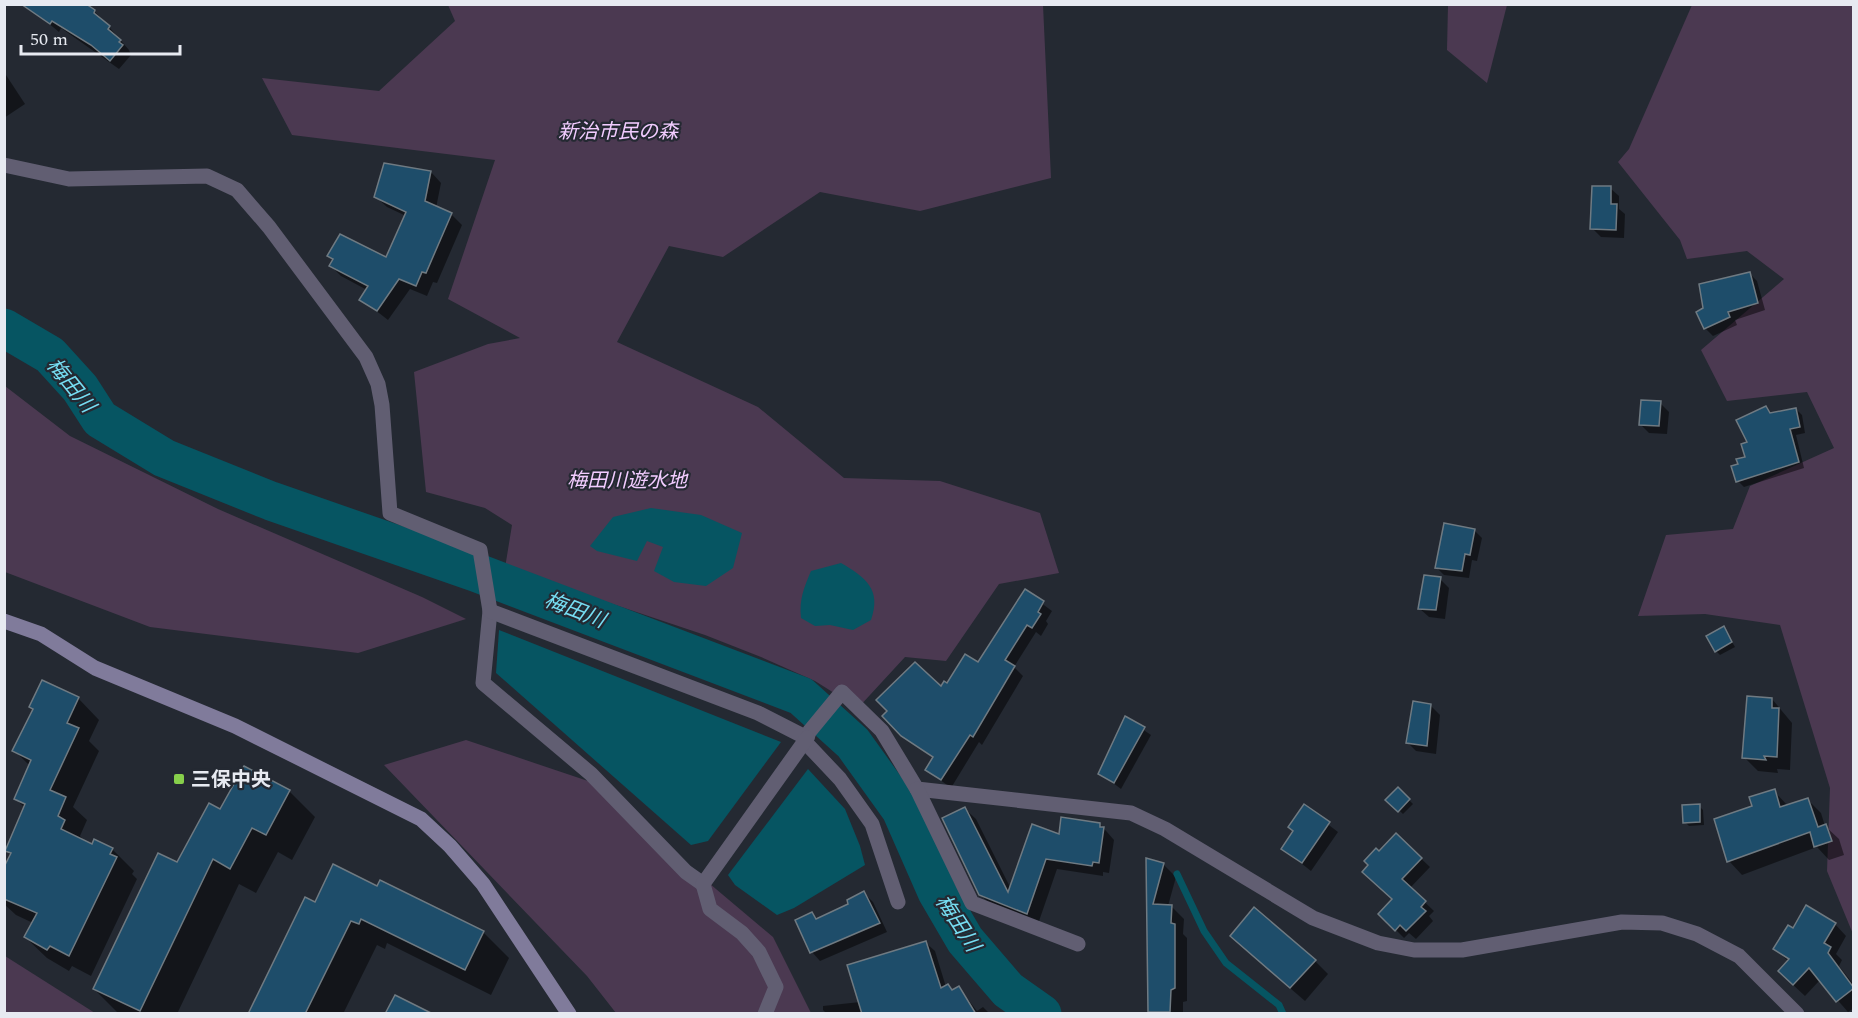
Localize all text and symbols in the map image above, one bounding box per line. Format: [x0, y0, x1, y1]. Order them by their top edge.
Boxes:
scale bar [21, 18, 180, 56]
text: 50 m [30, 26, 68, 53]
park label: 新治市民の森 [558, 117, 680, 147]
water label: 梅田川 [38, 351, 104, 422]
park label: 梅田川遊水地 [567, 466, 689, 496]
water label: 梅田川 [539, 585, 612, 638]
place label: 三保中央 [191, 765, 271, 795]
marker: 三保中央 [172, 772, 186, 786]
water label: 梅田川 [927, 888, 989, 960]

